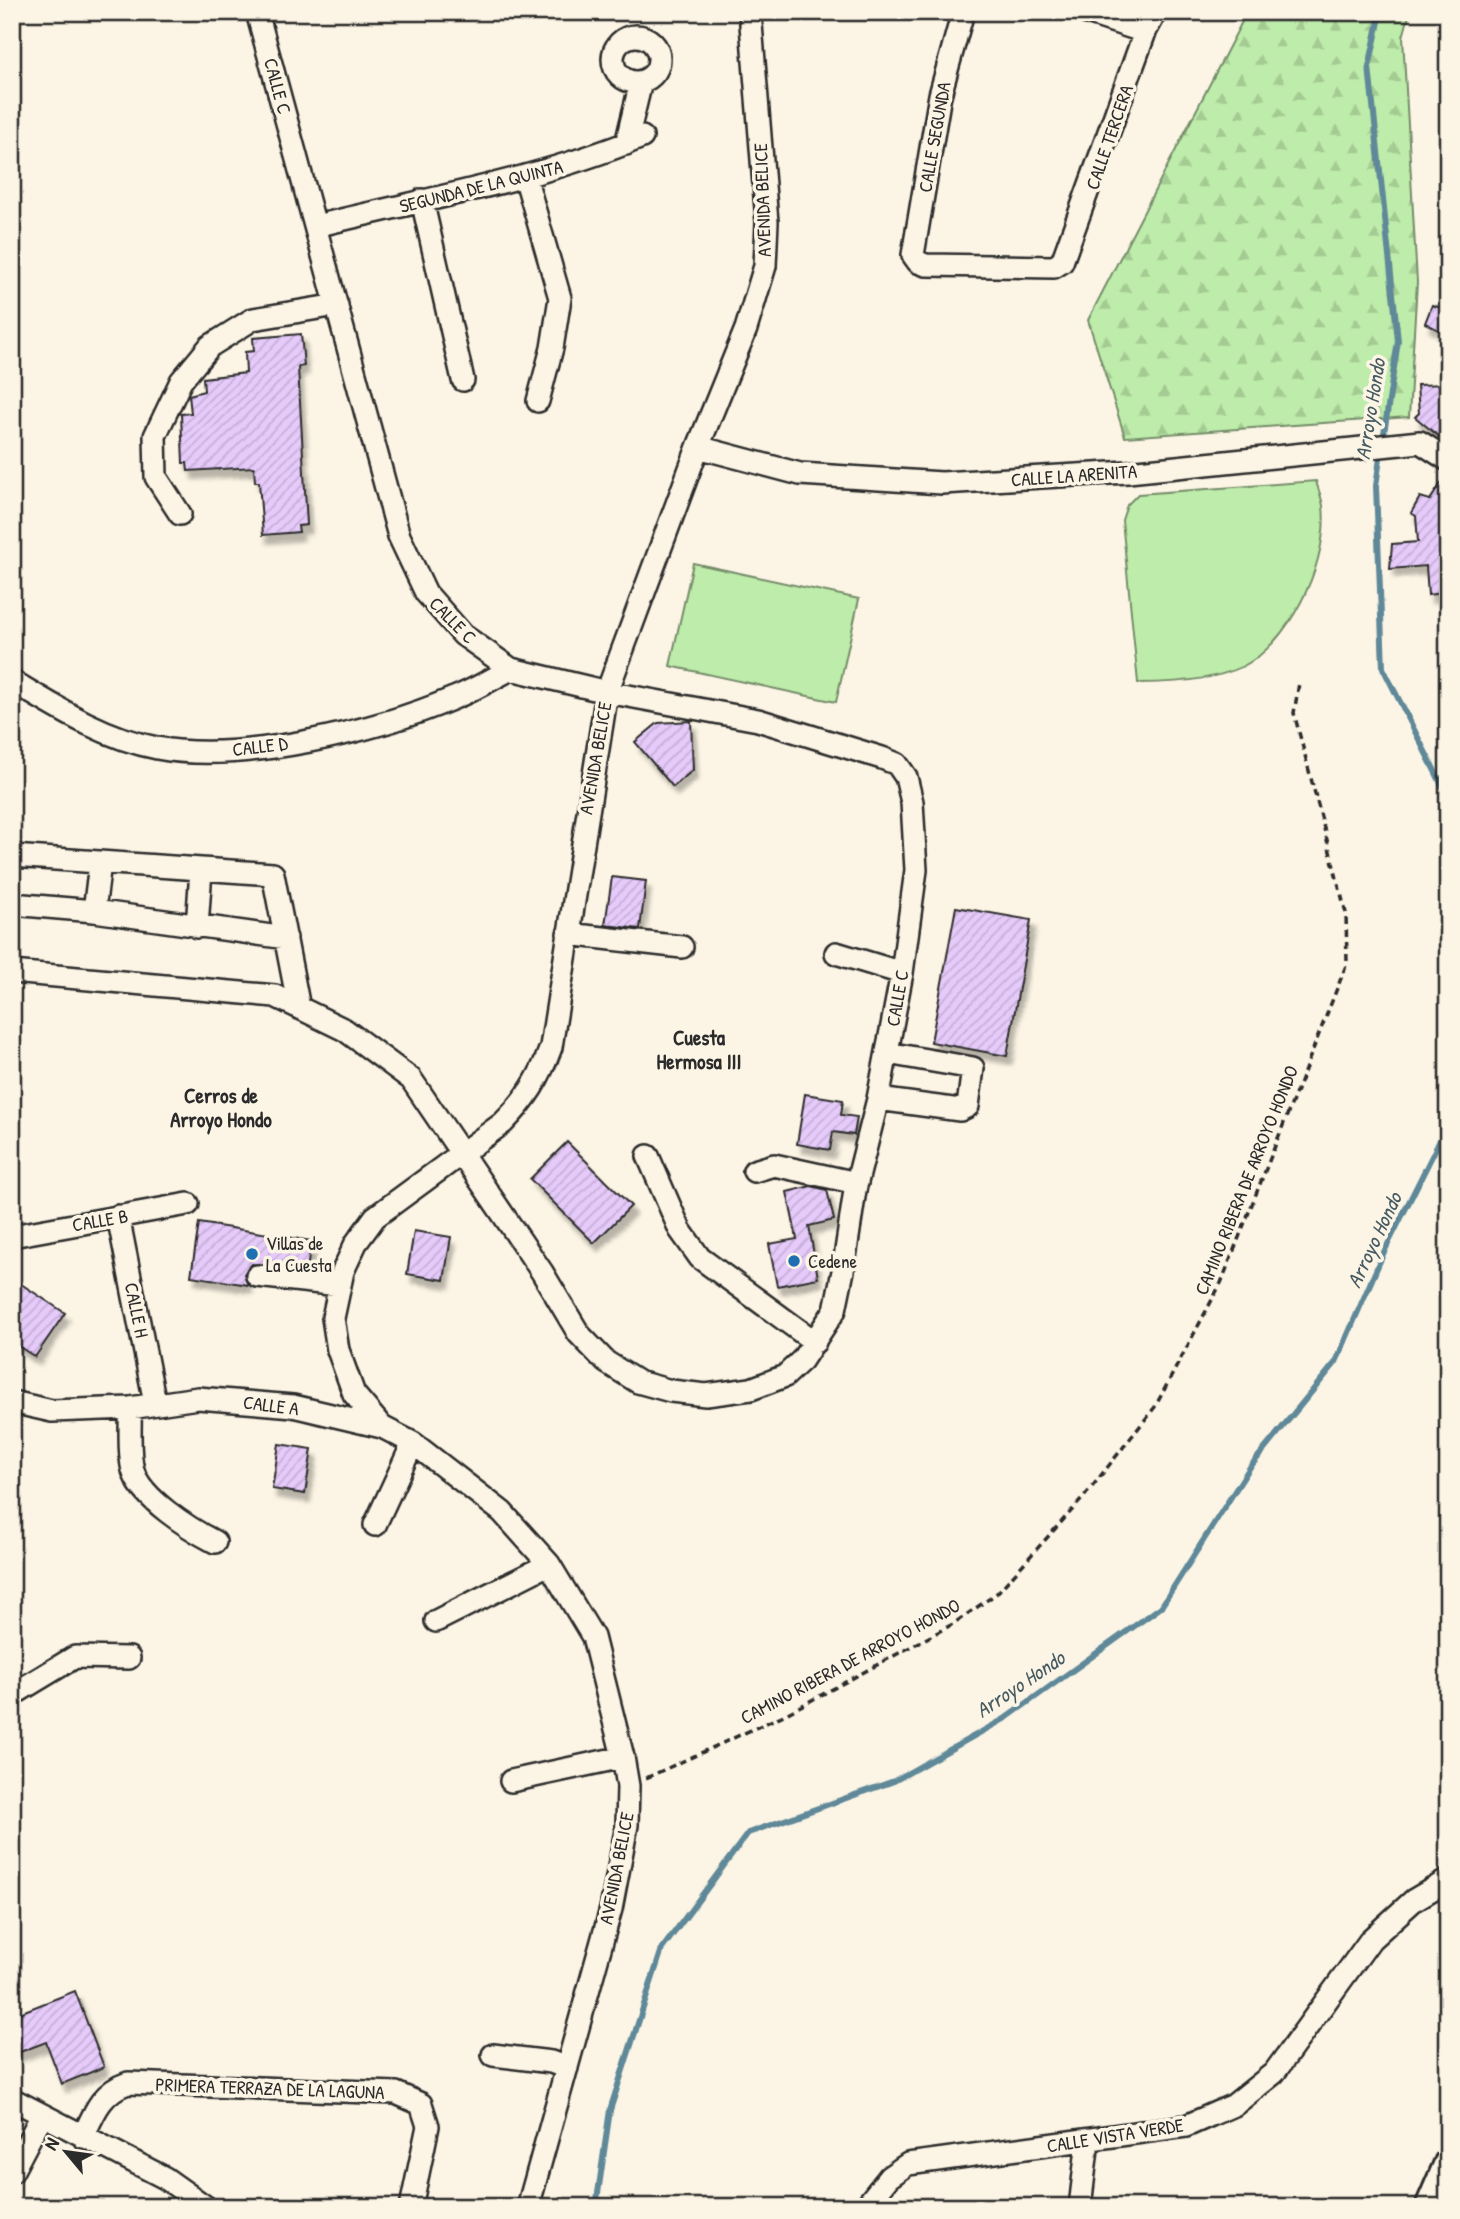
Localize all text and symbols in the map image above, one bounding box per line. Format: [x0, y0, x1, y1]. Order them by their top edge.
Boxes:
street label: CALLE C [258, 55, 298, 117]
street label: CALLE SEGUNDA [912, 80, 956, 194]
street label: CALLE TERCERA [1079, 81, 1139, 193]
street label: AVENIDA BELICE [747, 142, 777, 257]
street label: SEGUNDA DE LA QUINTA [397, 153, 565, 219]
water label: Arroyo Hondo [1348, 355, 1392, 461]
street label: CALLE LA ARENITA [1010, 458, 1138, 492]
street label: CALLE C [424, 591, 482, 649]
street label: AVENIDA BELICE [572, 699, 618, 816]
street label: CALLE D [231, 730, 289, 762]
street label: CALLE C [879, 968, 915, 1028]
district label: Cuesta Hermosa III [657, 1023, 741, 1076]
street label: CAMINO RIBERA DE ARROYO HONDO [1188, 1061, 1304, 1299]
district label: Cerros de Arroyo Hondo [170, 1081, 272, 1135]
water label: Arroyo Hondo [1339, 1186, 1409, 1292]
street label: CALLE B [70, 1202, 130, 1238]
place label: Villas de La Cuesta [266, 1230, 332, 1278]
marker: Villas de La Cuesta [244, 1246, 260, 1262]
place label: Cedene [808, 1248, 858, 1274]
marker: Cedene [786, 1253, 802, 1269]
street label: CALLE H [119, 1280, 156, 1340]
street label: CALLE A [242, 1389, 300, 1421]
street label: CAMINO RIBERA DE ARROYO HONDO [736, 1592, 964, 1730]
water label: Arroyo Hondo [970, 1643, 1071, 1724]
street label: AVENIDA BELICE [592, 1809, 640, 1926]
street label: PRIMERA TERRAZA DE LA LAGUNA [155, 2071, 385, 2105]
street label: CALLE VISTA VERDE [1045, 2111, 1186, 2159]
north arrow [32, 2118, 102, 2188]
text: N [37, 2133, 65, 2154]

